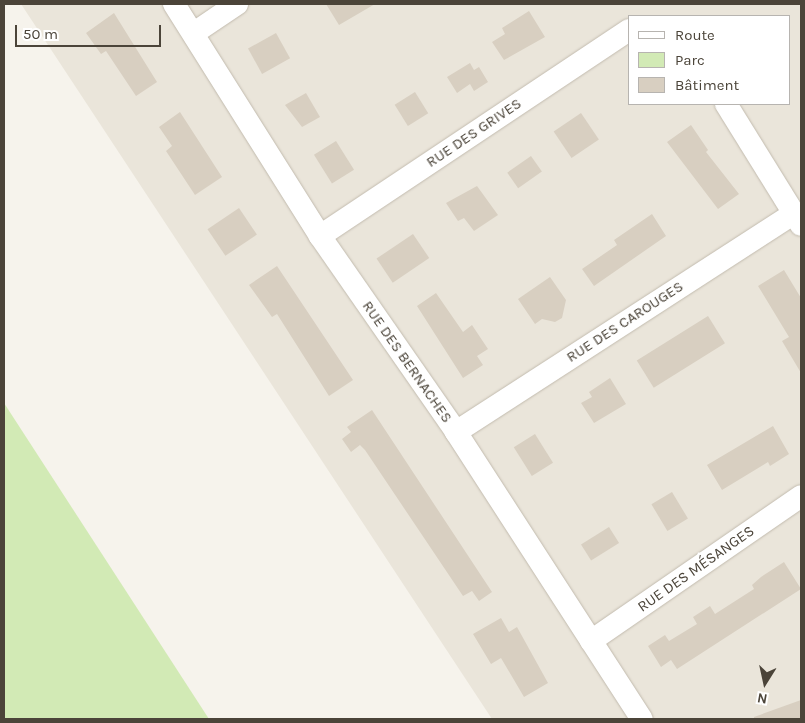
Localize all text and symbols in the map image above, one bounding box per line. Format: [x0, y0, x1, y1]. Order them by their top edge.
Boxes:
scale bar [18, 15, 164, 47]
legend [628, 15, 790, 105]
text: 50 m [23, 25, 58, 43]
text: Route [675, 26, 715, 44]
text: Parc [675, 51, 705, 69]
text: Bâtiment [675, 76, 739, 94]
street label: RUE DES GRIVES [423, 95, 525, 171]
street label: RUE DES CAROUGES [563, 278, 687, 366]
street label: RUE DES BERNACHES [358, 298, 456, 426]
street label: RUE DES MÉSANGES [634, 522, 758, 616]
north arrow [740, 658, 790, 708]
text: N [756, 689, 769, 708]

